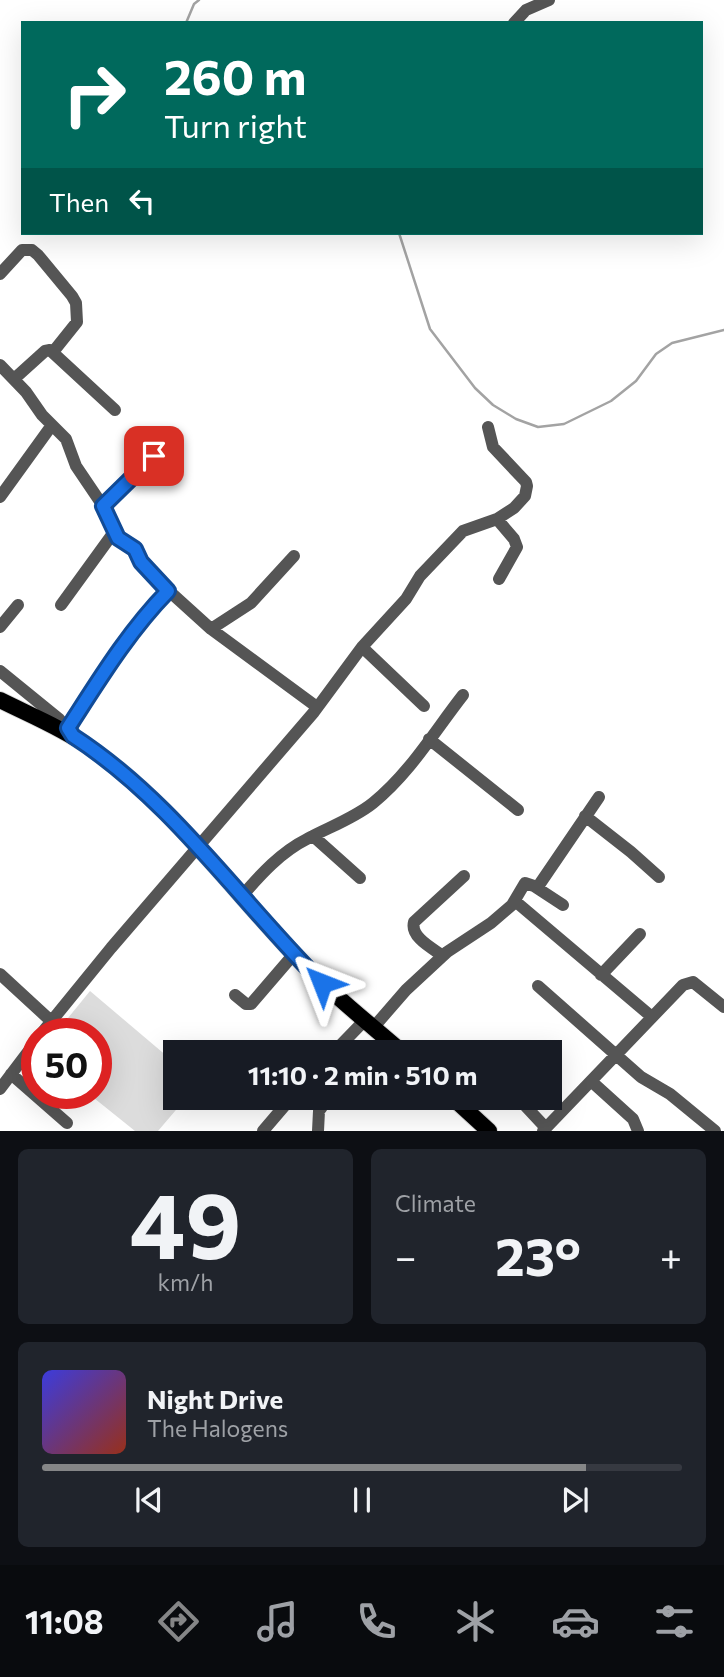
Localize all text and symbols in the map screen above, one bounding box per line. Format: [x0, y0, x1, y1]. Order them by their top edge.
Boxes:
text: 260 m [164, 45, 306, 105]
icon: right [49, 49, 140, 140]
text: Turn right [164, 105, 307, 145]
icon: left [123, 182, 161, 220]
text: Then [49, 186, 109, 217]
pin [124, 426, 184, 486]
icon: arrive [135, 437, 173, 475]
position arrow [285, 946, 359, 1020]
speed limit sign: 50 [21, 1018, 112, 1109]
text: 11:10 · 2 min · 510 m [248, 1059, 477, 1090]
text: 49 [130, 1166, 241, 1278]
text: Climate [395, 1189, 476, 1217]
text: 23° [495, 1223, 581, 1287]
text: − [395, 1232, 417, 1279]
text: + [660, 1232, 682, 1279]
text: km/h [158, 1268, 213, 1296]
text: Night Drive [147, 1383, 283, 1414]
text: The Halogens [147, 1414, 288, 1442]
icon: previous [130, 1481, 168, 1519]
icon: pause [343, 1481, 381, 1519]
icon: next [556, 1481, 594, 1519]
icon: directions [154, 1597, 203, 1646]
icon: music [253, 1597, 302, 1646]
icon: phone [352, 1597, 401, 1646]
icon: climate [451, 1597, 500, 1646]
icon: car [551, 1597, 600, 1646]
icon: filters [650, 1597, 699, 1646]
text: 11:08 [25, 1601, 104, 1641]

